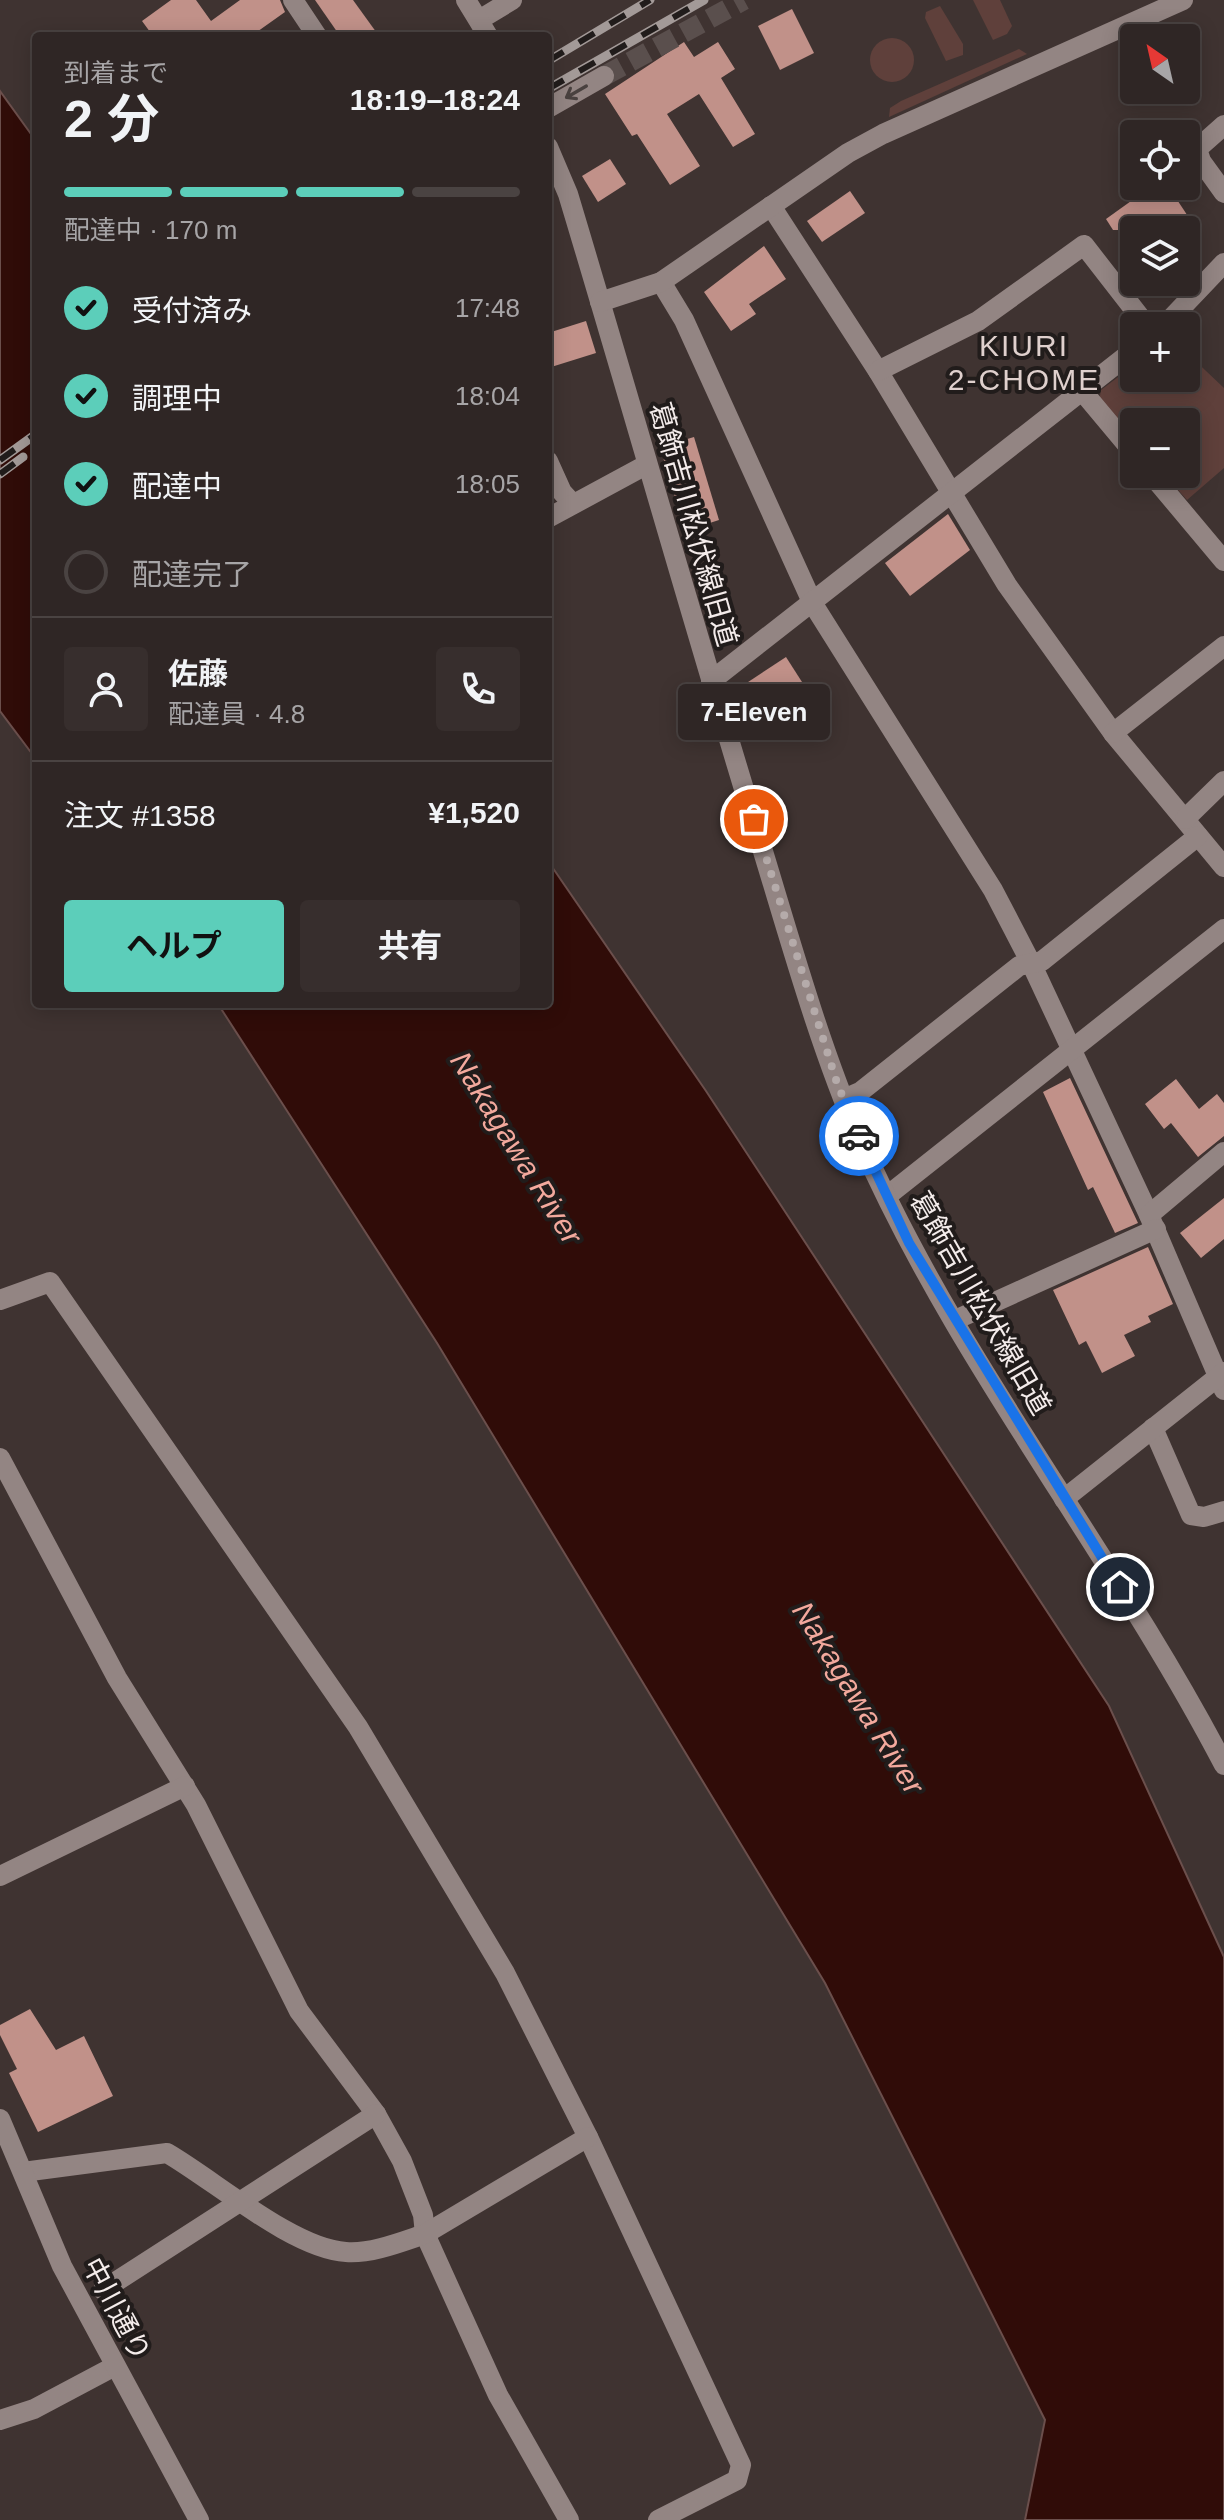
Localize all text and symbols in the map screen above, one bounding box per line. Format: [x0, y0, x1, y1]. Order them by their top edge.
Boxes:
north arrow [1120, 24, 1200, 104]
map controls [1120, 24, 1200, 488]
text: 到着まで [64, 58, 168, 88]
text: 18:19–18:24 [350, 83, 520, 116]
one-way arrow [565, 84, 588, 100]
text: 2 分 [64, 90, 159, 148]
button: locate [1120, 120, 1200, 200]
text: 配達中 · 170 m [64, 215, 237, 245]
button: layers [1120, 216, 1200, 296]
icon: check [64, 286, 108, 330]
text: 17:48 [455, 293, 520, 323]
text: 受付済み [132, 294, 252, 327]
button: + [1120, 312, 1200, 392]
district label: KIURI 2-CHOME [948, 329, 1100, 396]
icon: check [64, 374, 108, 418]
text: 18:04 [455, 381, 520, 411]
text: 調理中 [132, 382, 222, 415]
street label: 葛飾吉川松伏線旧道 [644, 399, 743, 650]
button: − [1120, 408, 1200, 488]
icon: check [64, 462, 108, 506]
text: 18:05 [455, 469, 520, 499]
text: 配達中 [132, 470, 222, 503]
text: 配達完了 [132, 558, 252, 591]
button: person [64, 647, 148, 731]
button: phone [436, 647, 520, 731]
text: 佐藤 [168, 657, 228, 690]
callout: 7-Eleven [678, 683, 830, 739]
text: 7-Eleven [701, 697, 807, 727]
text: 配達員 · 4.8 [168, 699, 305, 729]
pin [720, 785, 788, 853]
text: ¥1,520 [428, 796, 520, 829]
icon: bag [732, 797, 776, 841]
text: 注文 #1358 [64, 799, 216, 832]
button: ヘルプ [64, 900, 284, 992]
button: 共有 [300, 900, 520, 992]
water label: Nakagawa River [444, 1046, 589, 1251]
courier [819, 1096, 899, 1176]
icon: car [837, 1114, 881, 1158]
street label: 葛飾吉川松伏線旧道 [904, 1186, 1057, 1420]
pin [1086, 1553, 1154, 1621]
icon: home [1098, 1565, 1142, 1609]
water label: Nakagawa River [786, 1596, 931, 1801]
street label: 中川通り [77, 2253, 157, 2366]

